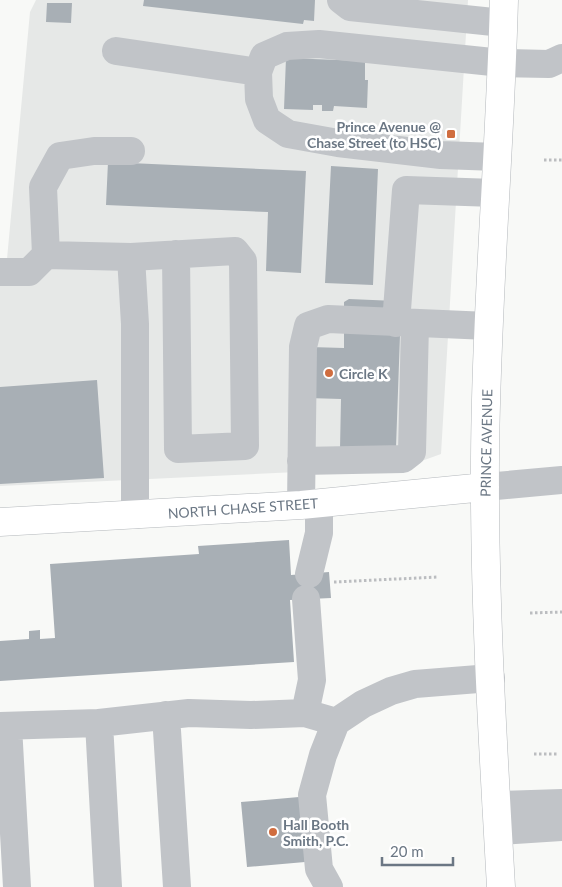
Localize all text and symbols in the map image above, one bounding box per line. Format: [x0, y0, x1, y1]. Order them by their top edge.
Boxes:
place label: Prince Avenue @ Chase Street (to HSC) [307, 118, 441, 151]
marker: Prince Avenue @ Chase Street (to HSC) [445, 128, 457, 140]
place label: Circle K [339, 365, 388, 382]
marker: Circle K [323, 367, 335, 379]
street label: PRINCE AVENUE [477, 389, 495, 497]
street label: NORTH CHASE STREET [167, 494, 320, 522]
place label: Hall Booth Smith, P.C. [283, 816, 349, 849]
marker: Hall Booth Smith, P.C. [267, 826, 279, 838]
scale bar [382, 834, 453, 866]
text: 20 m [390, 842, 424, 860]

